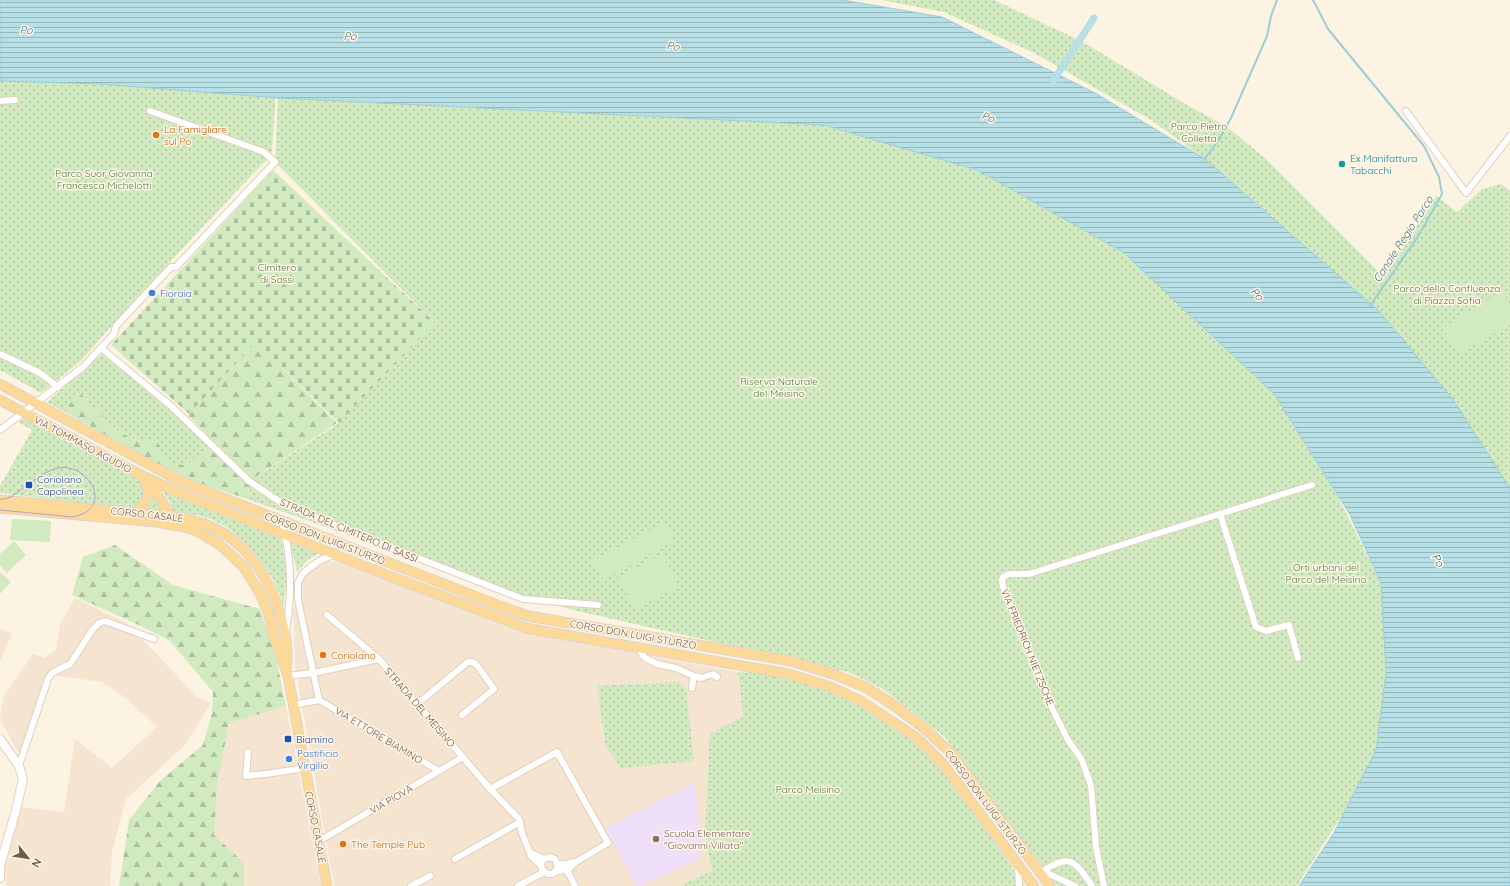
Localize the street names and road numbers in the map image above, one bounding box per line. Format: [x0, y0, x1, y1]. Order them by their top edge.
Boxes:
street label: VIA TOMMASO AGUDIO [32, 413, 134, 476]
street label: STRADA DEL CIMITERO DI SASSI [278, 495, 420, 566]
street label: CORSO CASALE [110, 504, 184, 525]
street label: CORSO DON LUIGI STURZO [263, 509, 387, 568]
street label: VIA FRIEDRICH NIETZSCHE [998, 587, 1057, 708]
street label: CORSO DON LUIGI STURZO [569, 617, 698, 652]
street label: STRADA DEL MEISINO [381, 665, 458, 750]
street label: VIA ETTORE BIAMINO [332, 704, 425, 767]
street label: CORSO DON LUIGI STURZO [942, 747, 1030, 858]
street label: VIA PIOVÀ [367, 782, 416, 817]
street label: CORSO CASALE [302, 790, 329, 864]

